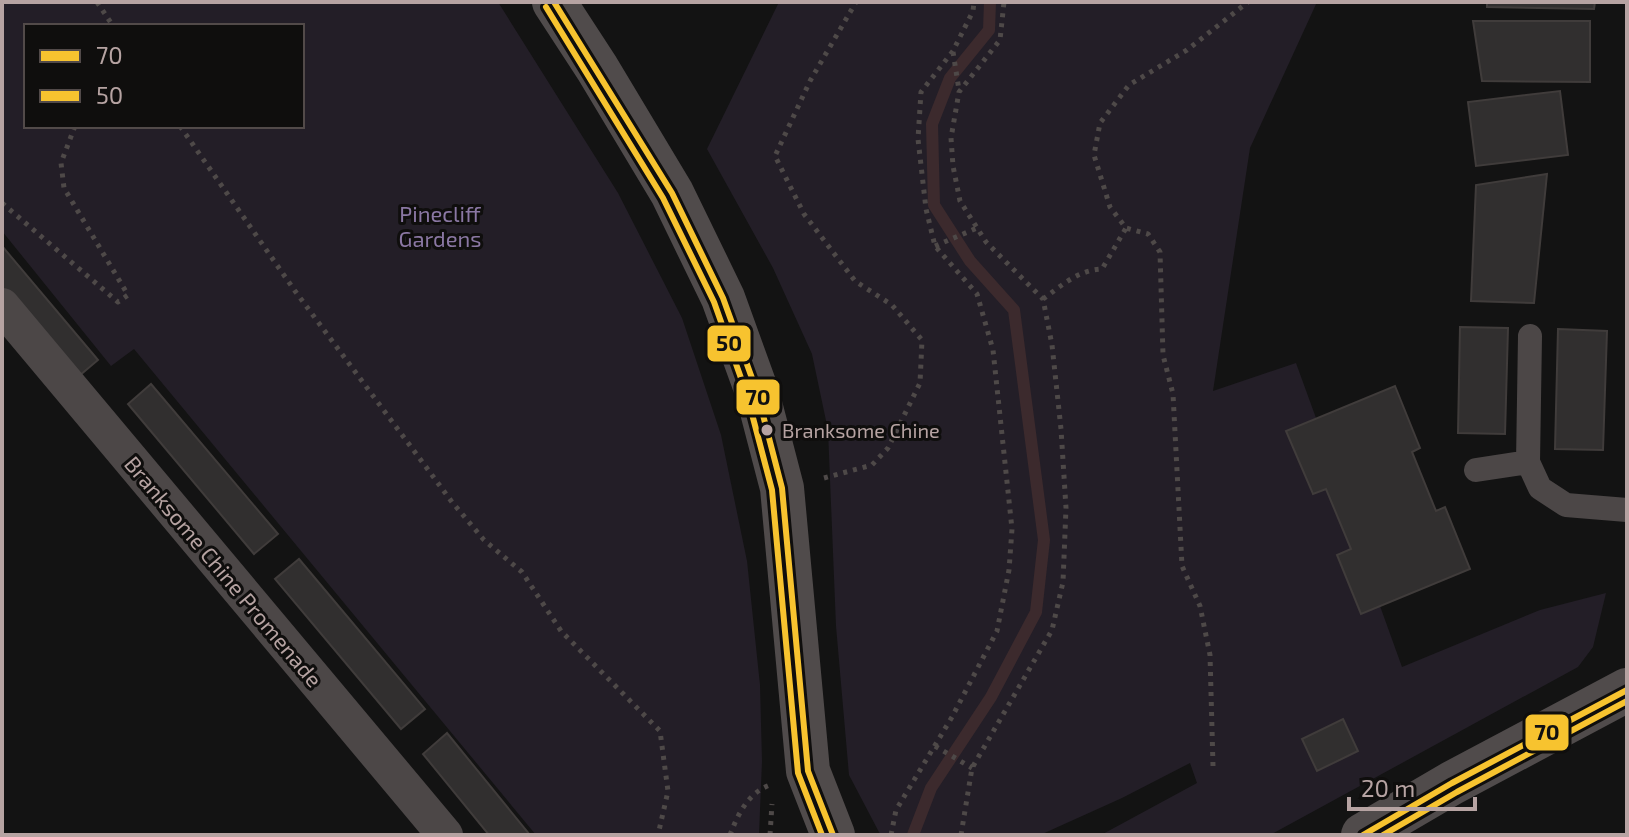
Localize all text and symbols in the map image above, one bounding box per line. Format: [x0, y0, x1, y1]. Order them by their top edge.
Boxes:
legend [24, 24, 304, 128]
text: 70 [96, 40, 123, 69]
text: 50 [96, 80, 123, 109]
park label: Pinecliff Gardens [399, 200, 481, 251]
line badge: 50 [706, 324, 752, 363]
text: 50 [716, 329, 742, 355]
line badge: 70 [735, 378, 781, 416]
text: 70 [745, 383, 771, 409]
place label: Branksome Chine [782, 418, 940, 442]
marker: Branksome Chine [759, 422, 775, 438]
street label: Branksome Chine Promenade [120, 450, 328, 692]
line badge: 70 [1524, 713, 1570, 752]
text: 70 [1534, 718, 1560, 744]
scale bar [1349, 761, 1475, 811]
text: 20 m [1361, 773, 1415, 802]

